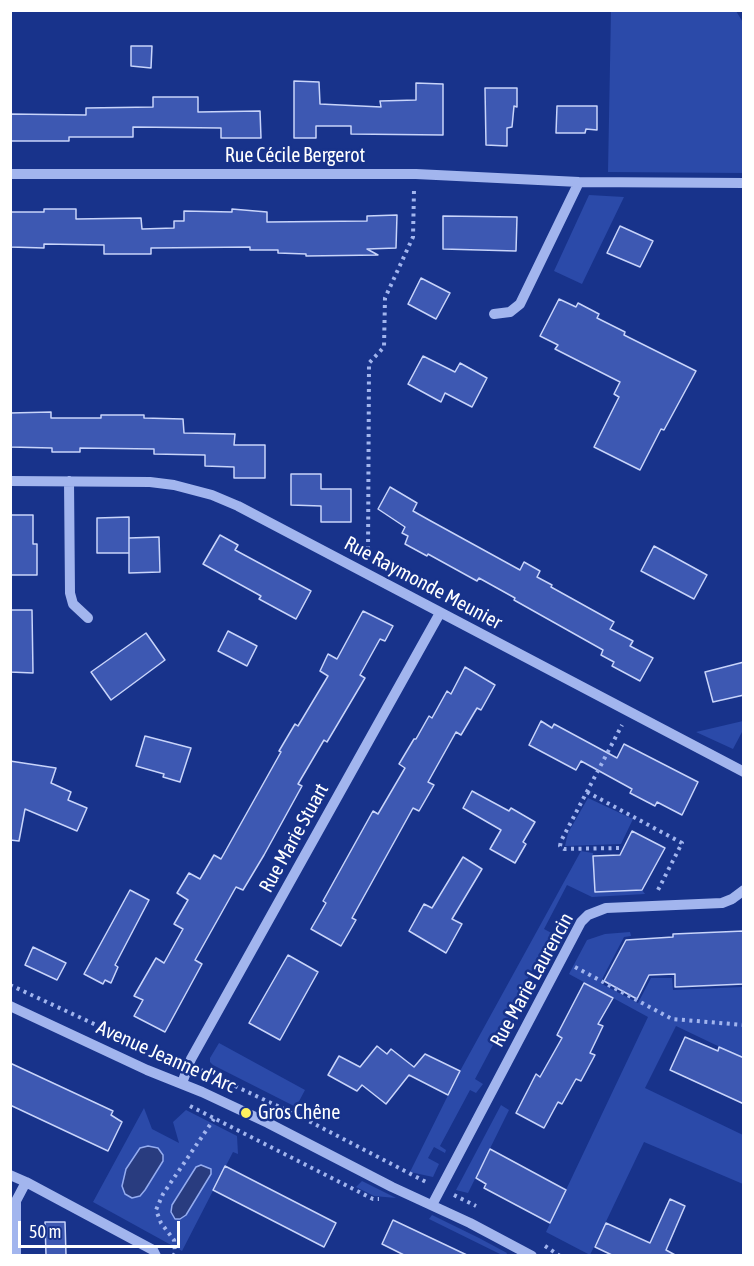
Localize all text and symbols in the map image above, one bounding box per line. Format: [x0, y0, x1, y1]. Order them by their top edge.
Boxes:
street label: Rue Cécile Bergerot [225, 144, 365, 168]
street label: Rue Raymonde Meunier [340, 531, 506, 635]
street label: Rue Marie Stuart [254, 779, 334, 897]
street label: Rue Marie Laurencin [485, 909, 579, 1051]
street label: Avenue Jeanne d'Arc [93, 1016, 239, 1098]
place label: Gros Chêne [258, 1101, 340, 1125]
marker: Gros Chêne [239, 1106, 253, 1120]
scale bar [21, 1209, 183, 1247]
text: 50 m [29, 1221, 61, 1242]

